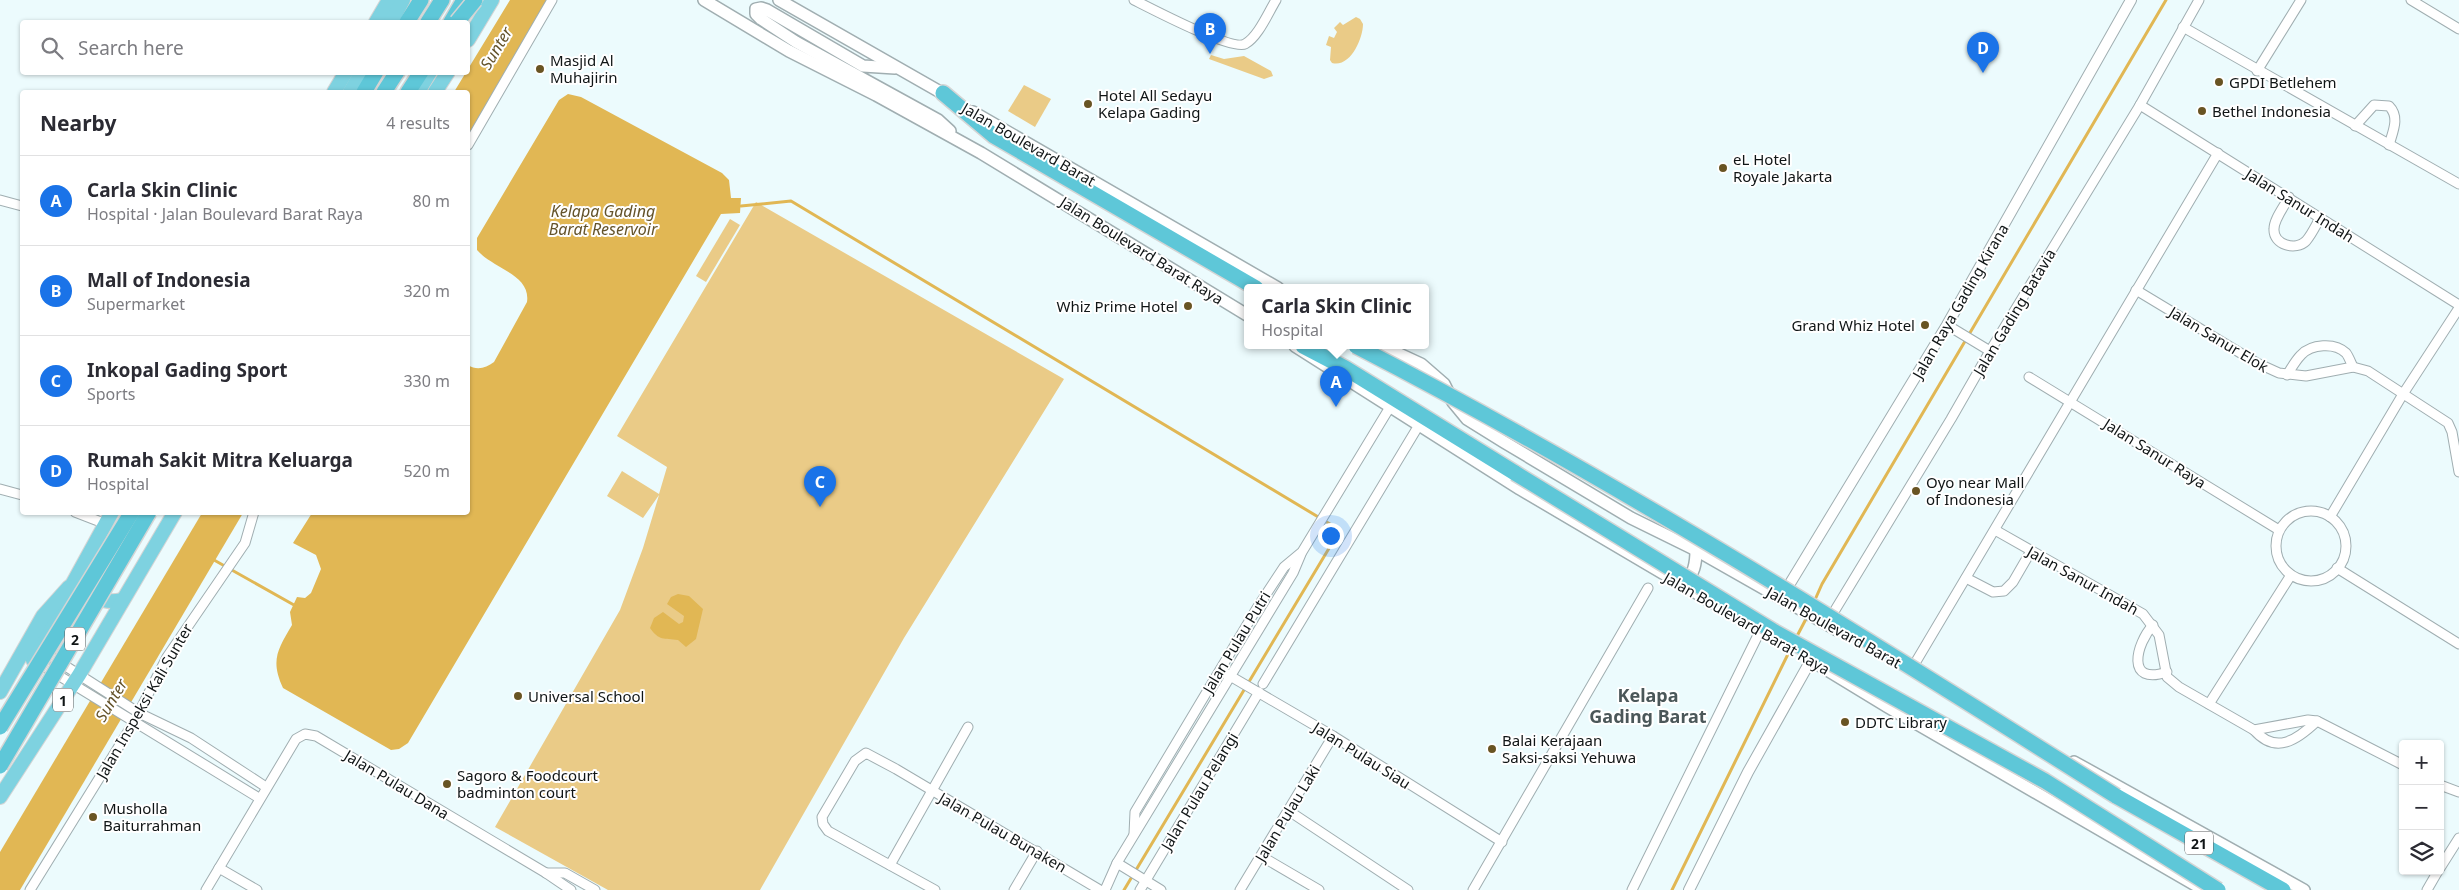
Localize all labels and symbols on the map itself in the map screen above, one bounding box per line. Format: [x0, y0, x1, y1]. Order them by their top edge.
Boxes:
pin: B [1194, 13, 1226, 54]
water label: Sunter [475, 22, 518, 74]
pin: D [1967, 32, 1999, 73]
place label: Masjid Al Muhajirin [550, 50, 618, 87]
marker: Masjid Al Muhajirin [534, 63, 546, 75]
place label: GPDI Betlehem [2229, 72, 2337, 92]
marker: GPDI Betlehem [2213, 76, 2225, 88]
place label: Hotel All Sedayu Kelapa Gading [1098, 85, 1212, 122]
street label: Jalan Boulevard Barat [957, 97, 1100, 191]
marker: Hotel All Sedayu Kelapa Gading [1082, 98, 1094, 110]
place label: Bethel Indonesia [2212, 101, 2331, 121]
marker: Bethel Indonesia [2196, 105, 2208, 117]
place label: eL Hotel Royale Jakarta [1733, 149, 1832, 186]
marker: eL Hotel Royale Jakarta [1717, 162, 1729, 174]
street label: Jalan Sanur Indah [2240, 162, 2358, 246]
street label: Jalan Boulevard Barat Raya [1055, 190, 1227, 308]
water label: Kelapa Gading Barat Reservoir [549, 200, 658, 240]
street label: Jalan Raya Gading Kirana [1906, 220, 2013, 384]
street label: Jalan Gading Batavia [1967, 245, 2060, 381]
place label: Whiz Prime Hotel [1056, 296, 1178, 316]
marker: Whiz Prime Hotel [1182, 300, 1194, 312]
street label: Jalan Sanur Elok [2164, 300, 2272, 377]
place label: Grand Whiz Hotel [1791, 315, 1915, 335]
marker: Grand Whiz Hotel [1919, 319, 1931, 331]
pin: A [1320, 366, 1352, 407]
street label: Jalan Sanur Raya [2098, 412, 2210, 492]
pin: C [804, 466, 836, 507]
place label: Oyo near Mall of Indonesia [1926, 472, 2024, 509]
marker: Oyo near Mall of Indonesia [1910, 485, 1922, 497]
your location [1318, 523, 1344, 549]
street label: Jalan Sanur Indah [2022, 540, 2142, 619]
street label: Jalan Boulevard Barat Raya [1661, 568, 1833, 678]
street label: Jalan Boulevard Barat [1764, 583, 1904, 671]
street label: Jalan Pulau Putri [1197, 587, 1274, 698]
street label: Jalan Inspeksi Kali Sunter [90, 620, 197, 784]
road number: 2 [65, 628, 85, 650]
water label: Sunter [90, 674, 133, 726]
district label: Kelapa Gading Barat [1589, 683, 1707, 728]
place label: Universal School [528, 686, 644, 706]
road number: 1 [53, 688, 73, 712]
marker: Universal School [512, 690, 524, 702]
place label: DDTC Library [1855, 712, 1947, 732]
street label: Jalan Pulau Siau [1308, 716, 1415, 793]
marker: DDTC Library [1839, 716, 1851, 728]
street label: Jalan Pulau Pelangi [1155, 728, 1242, 855]
place label: Balai Kerajaan Saksi-saksi Yehuwa [1502, 730, 1636, 767]
marker: Balai Kerajaan Saksi-saksi Yehuwa [1486, 743, 1498, 755]
street label: Jalan Pulau Dana [339, 744, 453, 823]
street label: Jalan Pulau Laki [1249, 761, 1324, 867]
place label: Sagoro & Foodcourt badminton court [457, 765, 599, 802]
marker: Sagoro & Foodcourt badminton court [441, 778, 453, 790]
street label: Jalan Pulau Bunaken [934, 786, 1070, 877]
place label: Musholla Baiturrahman [103, 798, 201, 835]
marker: Musholla Baiturrahman [87, 811, 99, 823]
road number: 21 [2185, 831, 2213, 854]

